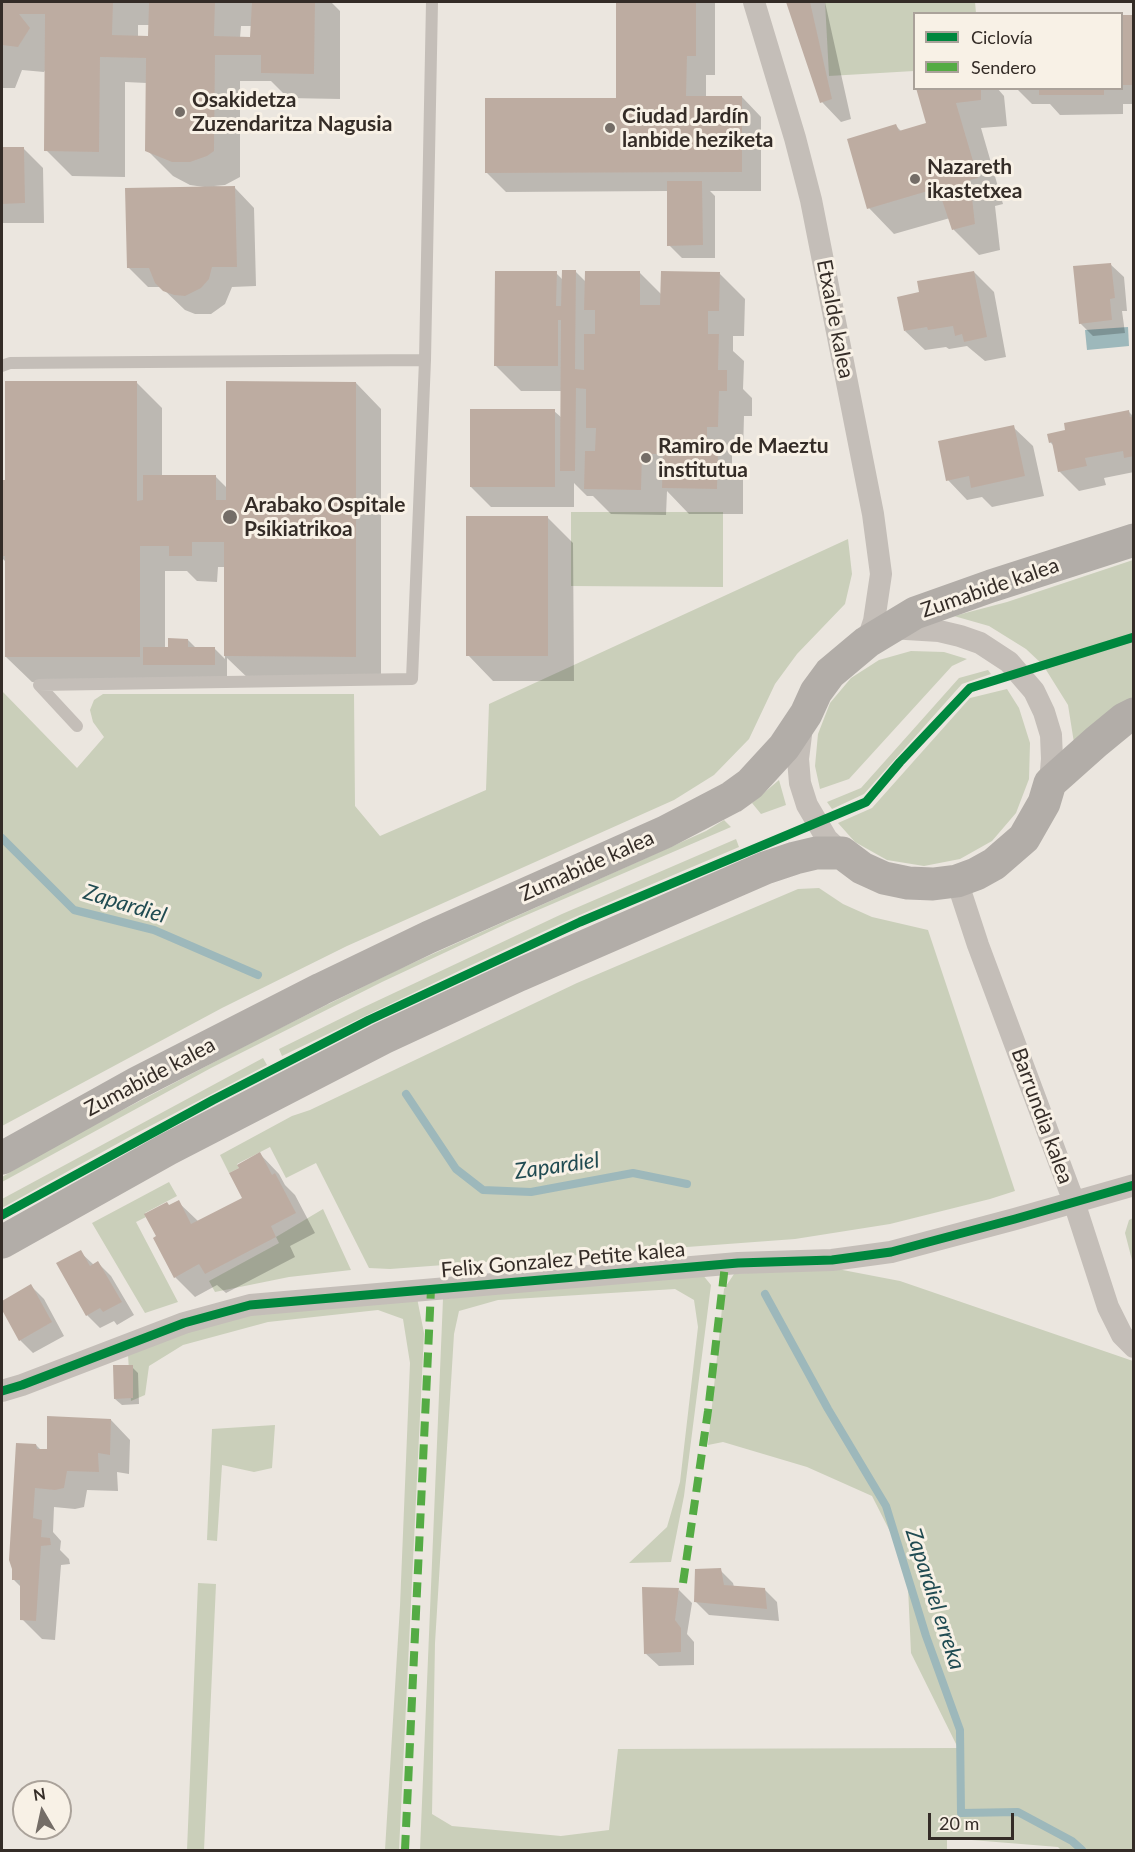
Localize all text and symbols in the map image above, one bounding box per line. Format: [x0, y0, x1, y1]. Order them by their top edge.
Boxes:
legend [913, 12, 1123, 90]
text: Ciclovía [971, 26, 1033, 48]
text: Sendero [971, 56, 1036, 78]
place label: Osakidetza Zuzendaritza Nagusia [192, 87, 392, 137]
place label: Ciudad Jardín lanbide heziketa [622, 103, 774, 153]
marker: Osakidetza Zuzendaritza Nagusia [173, 105, 187, 119]
marker: Ciudad Jardín lanbide heziketa [603, 121, 617, 135]
place label: Nazareth ikastetxea [927, 154, 1022, 204]
marker: Nazareth ikastetxea [908, 172, 922, 186]
street label: Etxalde kalea [811, 257, 859, 381]
place label: Ramiro de Maeztu institutua [658, 433, 829, 483]
marker: Ramiro de Maeztu institutua [639, 451, 653, 465]
place label: Arabako Ospitale Psikiatrikoa [244, 492, 406, 542]
marker: Arabako Ospitale Psikiatrikoa [221, 508, 239, 526]
street label: Zumabide kalea [918, 553, 1062, 623]
street label: Zumabide kalea [516, 825, 658, 907]
water label: Zapardiel [80, 879, 170, 929]
street label: Zumabide kalea [80, 1032, 220, 1122]
street label: Barrundia kalea [1006, 1045, 1078, 1187]
water label: Zapardiel [513, 1147, 601, 1185]
street label: Felix Gonzalez Petite kalea [440, 1237, 686, 1283]
water label: Zapardiel erreka [900, 1525, 970, 1673]
north arrow [12, 1780, 72, 1840]
text: N [32, 1783, 47, 1804]
scale bar [931, 1801, 1016, 1839]
text: 20 m [939, 1812, 979, 1834]

